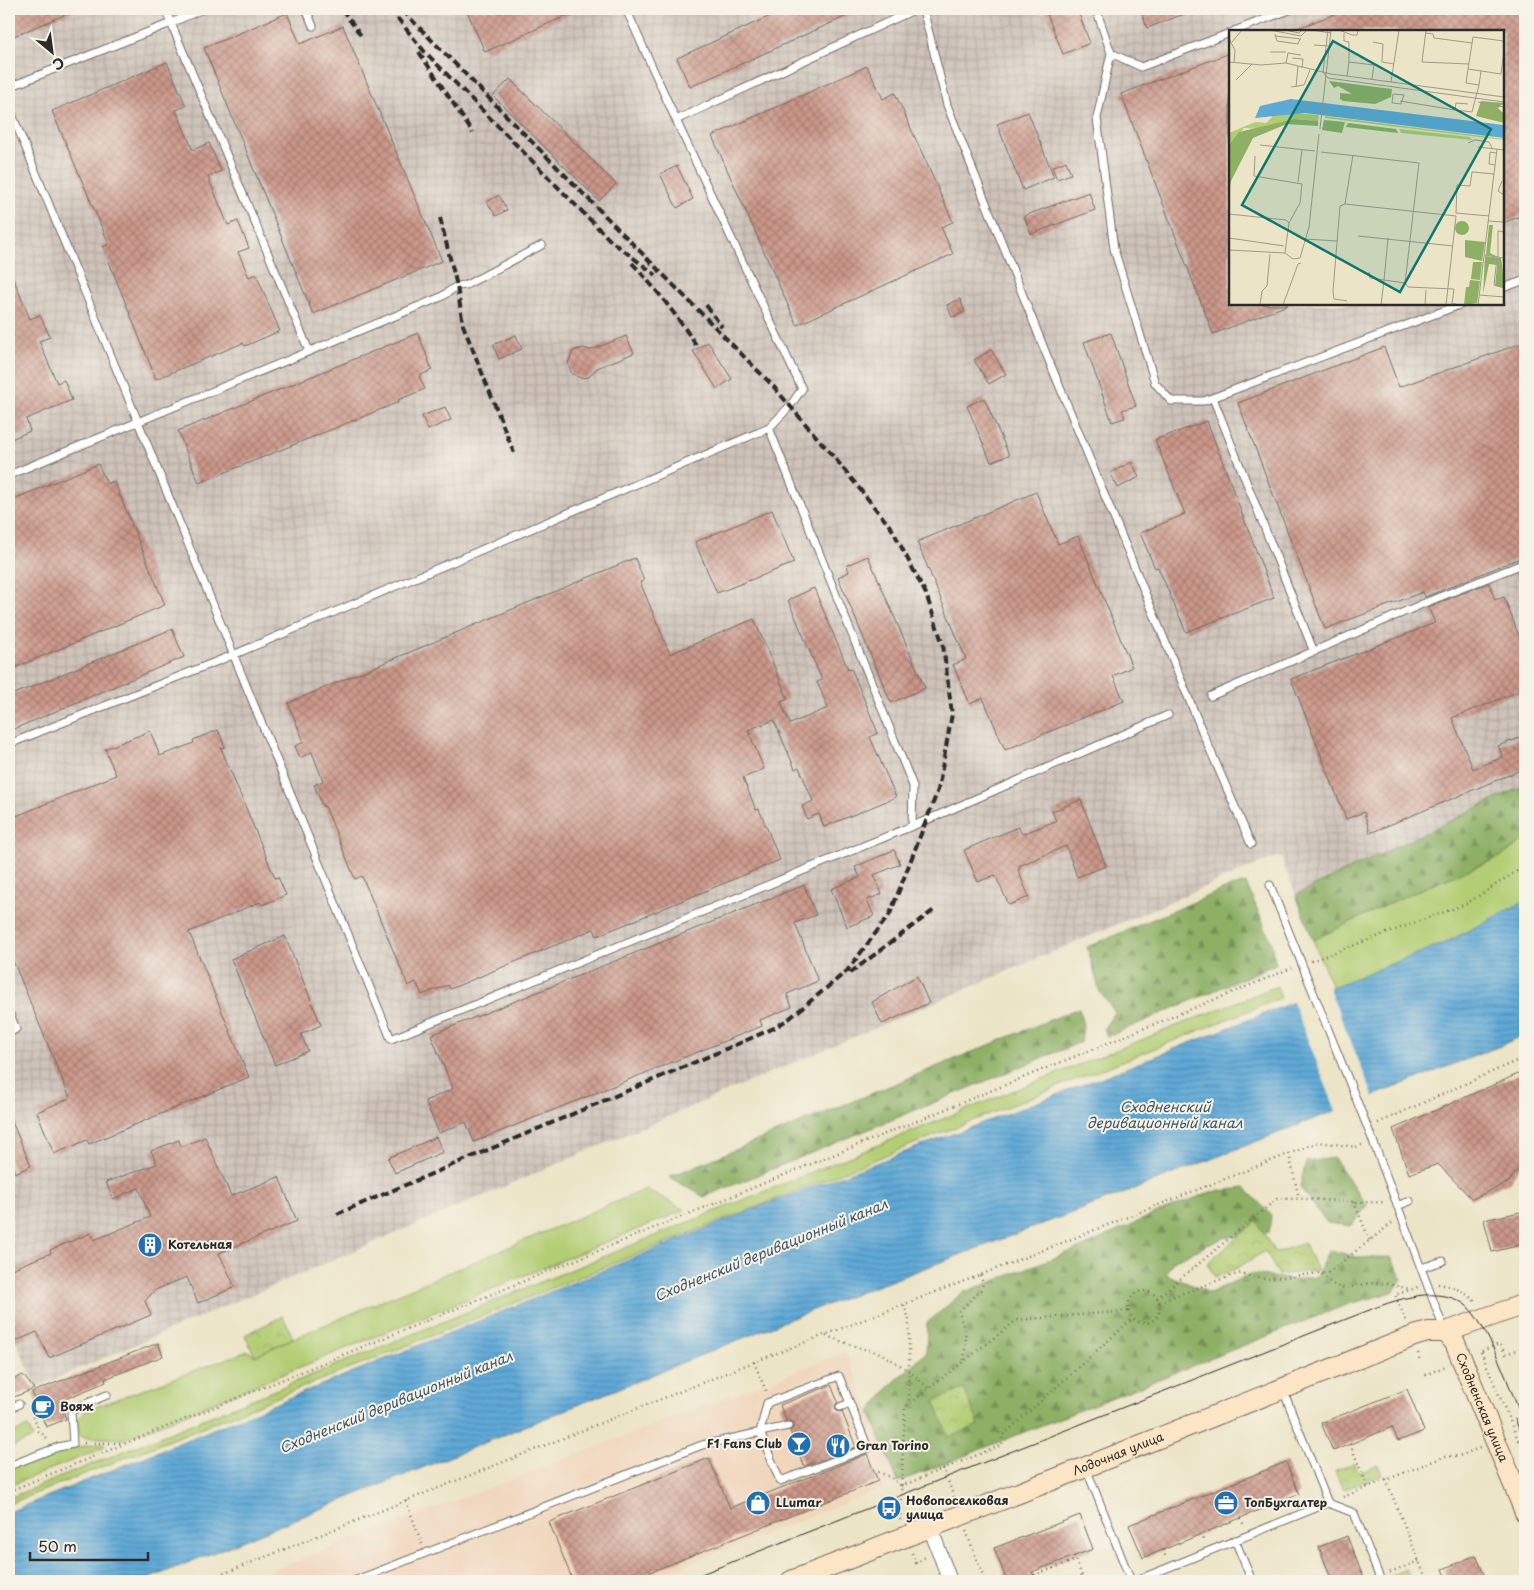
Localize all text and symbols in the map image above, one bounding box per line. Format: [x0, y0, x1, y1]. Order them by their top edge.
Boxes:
north arrow [28, 28, 78, 78]
inset map [1229, 30, 1504, 305]
text: С [49, 52, 68, 76]
water label: Сходненский деривационный канал [1087, 1096, 1243, 1133]
water label: Сходненский деривационный канал [651, 1193, 891, 1306]
building icon: Котельная [137, 1232, 163, 1258]
place label: Котельная [168, 1235, 232, 1253]
water label: Сходненский деривационный канал [276, 1345, 516, 1458]
street label: Сходненская улица [1452, 1350, 1513, 1465]
cafe icon: Вояж [30, 1394, 56, 1420]
place label: Вояж [60, 1397, 95, 1415]
street label: Лодочная улица [1070, 1427, 1166, 1479]
bar icon: F1 Fans Club [786, 1431, 812, 1457]
restaurant icon: Gran Torino [825, 1433, 851, 1459]
place label: F1 Fans Club [707, 1434, 782, 1452]
place label: Gran Torino [856, 1436, 928, 1454]
shop icon: LLumar [745, 1490, 771, 1516]
office icon: ТопБухгалтер [1213, 1490, 1239, 1516]
place label: Новопоселковая улица [906, 1491, 1009, 1523]
place label: LLumar [776, 1493, 823, 1511]
place label: ТопБухгалтер [1244, 1493, 1327, 1511]
bus stop icon: Новопоселковая улица [876, 1495, 902, 1521]
scale bar [30, 1530, 148, 1562]
text: 50 m [38, 1534, 77, 1557]

